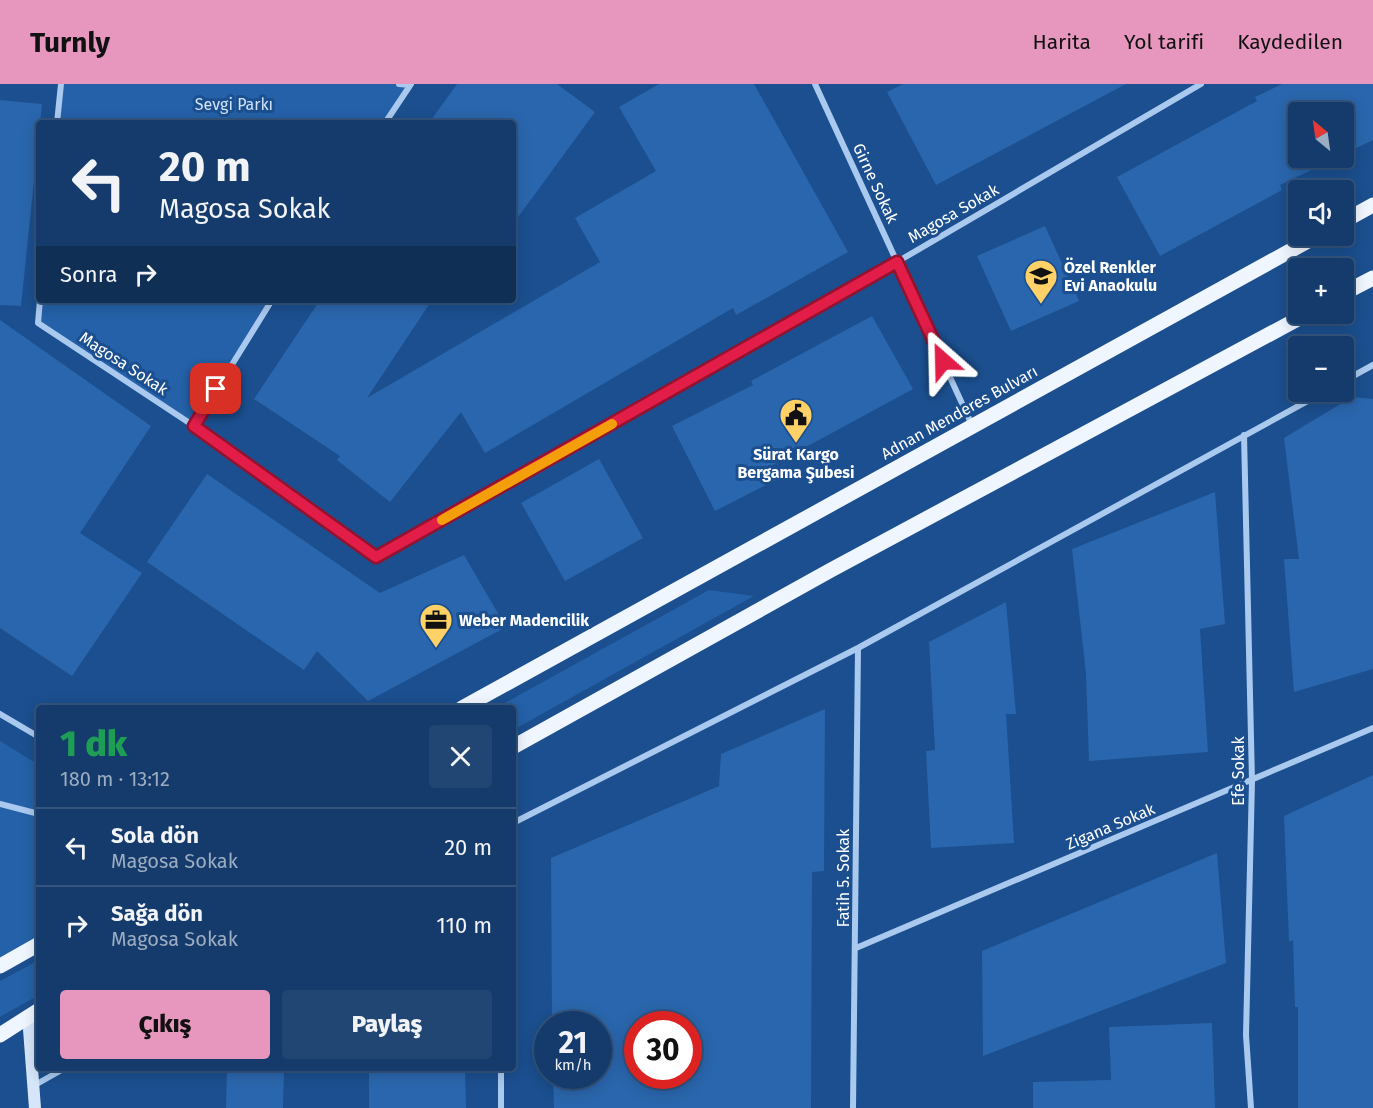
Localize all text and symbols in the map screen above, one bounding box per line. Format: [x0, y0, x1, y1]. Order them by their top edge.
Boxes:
text: Turnly [30, 26, 110, 59]
text: Harita [1032, 29, 1091, 55]
text: Yol tarifi [1124, 29, 1204, 55]
text: Kaydedilen [1237, 29, 1343, 55]
park label: Sevgi Parkı [195, 95, 273, 114]
north arrow [1288, 102, 1354, 168]
map controls [1288, 102, 1354, 402]
street label: Girne Sokak [849, 140, 903, 227]
text: 20 m [159, 142, 251, 192]
icon: left [60, 144, 138, 222]
street label: Magosa Sokak [905, 179, 1003, 247]
button: sound [1288, 180, 1354, 246]
text: Magosa Sokak [159, 193, 330, 225]
place label: Özel Renkler Evi Anaokulu [1064, 257, 1157, 295]
icon: right [129, 258, 162, 291]
school or university icon: Özel Renkler Evi Anaokulu [1023, 258, 1059, 305]
button: + [1288, 258, 1354, 324]
text: Sonra [60, 261, 117, 288]
street label: Magosa Sokak [76, 328, 172, 399]
position arrow [911, 329, 975, 393]
button: − [1288, 336, 1354, 402]
street label: Adnan Menderes Bulvarı [878, 361, 1041, 463]
pin [190, 363, 241, 414]
icon: arrive [199, 372, 232, 405]
public building icon: Sürat Kargo Bergama Şubesi [778, 397, 814, 444]
place label: Sürat Kargo Bergama Şubesi [737, 445, 855, 484]
office icon: Weber Madencilik [418, 602, 454, 649]
place label: Weber Madencilik [459, 611, 589, 630]
text: 1 dk [60, 722, 127, 766]
button: close [429, 725, 492, 788]
street label: Efe Sokak [1229, 736, 1248, 806]
text: 180 m · 13:12 [60, 767, 170, 791]
street label: Zigana Sokak [1063, 799, 1158, 854]
text: Sola dön [111, 822, 199, 849]
street label: Fatih 5. Sokak [834, 828, 853, 927]
icon: left [60, 831, 93, 864]
text: 20 m [444, 834, 492, 861]
text: Magosa Sokak [111, 849, 238, 873]
text: Sağa dön [111, 900, 203, 927]
icon: right [60, 909, 93, 942]
text: 110 m [436, 912, 492, 939]
text: Magosa Sokak [111, 927, 238, 951]
button: Çıkış [60, 990, 270, 1059]
button: Paylaş [282, 990, 492, 1059]
speed limit sign: 30 [624, 1011, 702, 1089]
text: 21 [559, 1025, 587, 1061]
text: km/h [554, 1056, 592, 1074]

